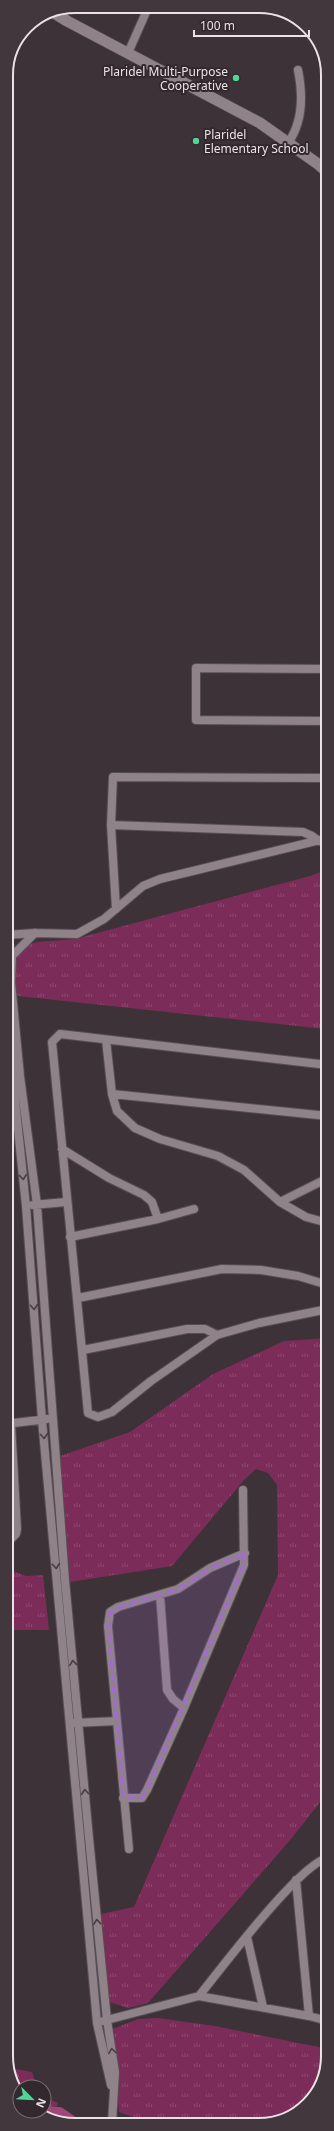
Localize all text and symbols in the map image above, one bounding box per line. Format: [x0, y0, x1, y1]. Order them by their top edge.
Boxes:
scale bar [194, 12, 309, 38]
text: 100 m [200, 17, 235, 34]
place label: Plaridel Multi-Purpose Cooperative [103, 63, 228, 94]
marker: Plaridel Multi-Purpose Cooperative [231, 73, 241, 83]
place label: Plaridel Elementary School [204, 126, 309, 157]
marker: Plaridel Elementary School [191, 136, 201, 146]
one-way arrow [18, 1174, 27, 1180]
one-way arrow [29, 1304, 38, 1310]
one-way arrow [39, 1433, 48, 1439]
one-way arrow [51, 1563, 60, 1569]
one-way arrow [69, 1660, 78, 1666]
one-way arrow [80, 1789, 89, 1795]
one-way arrow [93, 1919, 102, 1925]
one-way arrow [108, 2048, 117, 2054]
north arrow [12, 2079, 52, 2119]
text: N [33, 2096, 50, 2110]

